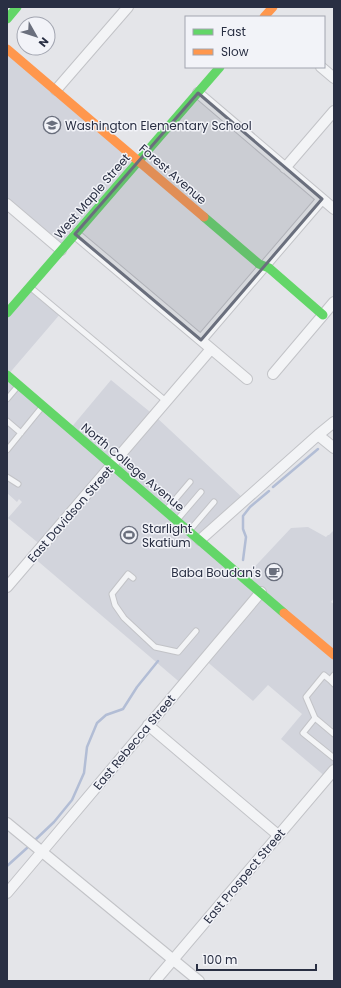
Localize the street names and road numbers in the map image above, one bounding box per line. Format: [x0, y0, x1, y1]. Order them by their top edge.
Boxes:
street label: Forest Avenue [136, 140, 210, 208]
street label: West Maple Street [50, 150, 134, 242]
street label: North College Avenue [78, 419, 188, 515]
street label: East Davidson Street [23, 462, 117, 566]
street label: East Rebecca Street [89, 691, 179, 793]
street label: East Prospect Street [199, 825, 289, 927]

